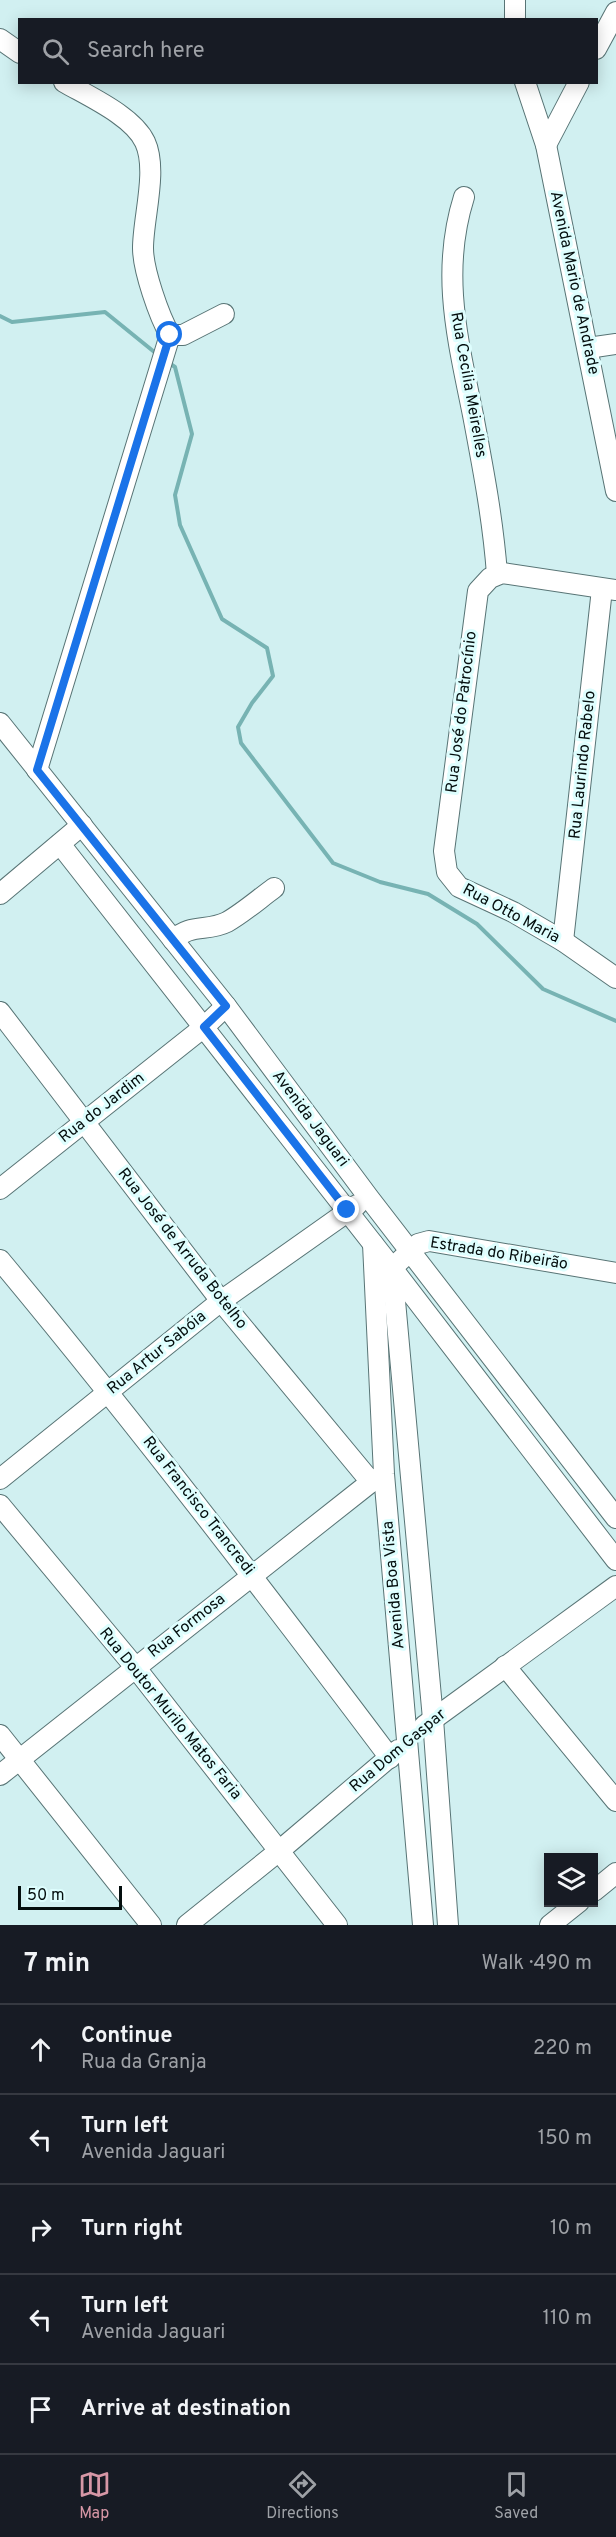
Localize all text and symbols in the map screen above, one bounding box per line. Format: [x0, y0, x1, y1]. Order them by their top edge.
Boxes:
search box [18, 18, 598, 84]
icon: search [39, 35, 72, 68]
text: Search here [87, 38, 205, 65]
street label: Avenida Mario de Andrade [545, 189, 603, 377]
street label: Rua Cecilia Meirelles [445, 310, 491, 460]
route start [156, 321, 182, 347]
street label: Rua José do Patrocínio [442, 630, 482, 794]
street label: Rua Laurindo Rabelo [565, 690, 601, 840]
street label: Rua Otto Maria [459, 880, 563, 948]
street label: Avenida Jaguari [267, 1067, 353, 1171]
street label: Rua do Jardim [55, 1068, 149, 1148]
street label: Rua José de Arruda Botelho [113, 1164, 251, 1334]
route end [333, 1196, 359, 1222]
street label: Estrada do Ribeirão [429, 1233, 569, 1275]
street label: Rua Artur Sabóia [103, 1307, 211, 1399]
street label: Rua Francisco Trancredi [138, 1433, 258, 1579]
street label: Avenida Boa Vista [378, 1520, 410, 1650]
street label: Rua Formosa [144, 1590, 230, 1662]
street label: Rua Doutor Murilo Matos Faria [94, 1624, 246, 1804]
street label: Rua Dom Gaspar [346, 1705, 450, 1797]
map controls [544, 1853, 598, 1907]
button: layers [544, 1853, 598, 1907]
scale bar [18, 1883, 122, 1910]
text: 50 m [27, 1886, 65, 1906]
text: 7 min [24, 1948, 90, 1981]
text: Walk · 490 m [482, 1951, 592, 1977]
text: Continue [81, 2023, 172, 2050]
icon: ahead [24, 2033, 57, 2066]
text: 220 m [533, 2036, 592, 2062]
text: Rua da Granja [81, 2050, 206, 2076]
text: Turn left [81, 2113, 169, 2140]
icon: left [24, 2123, 57, 2156]
text: 150 m [538, 2126, 592, 2152]
text: Avenida Jaguari [81, 2140, 225, 2166]
icon: right [24, 2213, 57, 2246]
text: Turn right [81, 2216, 183, 2243]
text: 10 m [550, 2216, 592, 2242]
text: Turn left [81, 2293, 169, 2320]
icon: left [24, 2303, 57, 2336]
text: 110 m [543, 2306, 592, 2332]
text: Avenida Jaguari [81, 2320, 225, 2346]
icon: arrive [24, 2393, 57, 2426]
text: Arrive at destination [81, 2396, 291, 2423]
tab: Map [78, 2468, 111, 2524]
tab: Directions [266, 2468, 339, 2524]
tab: Saved [494, 2468, 538, 2524]

